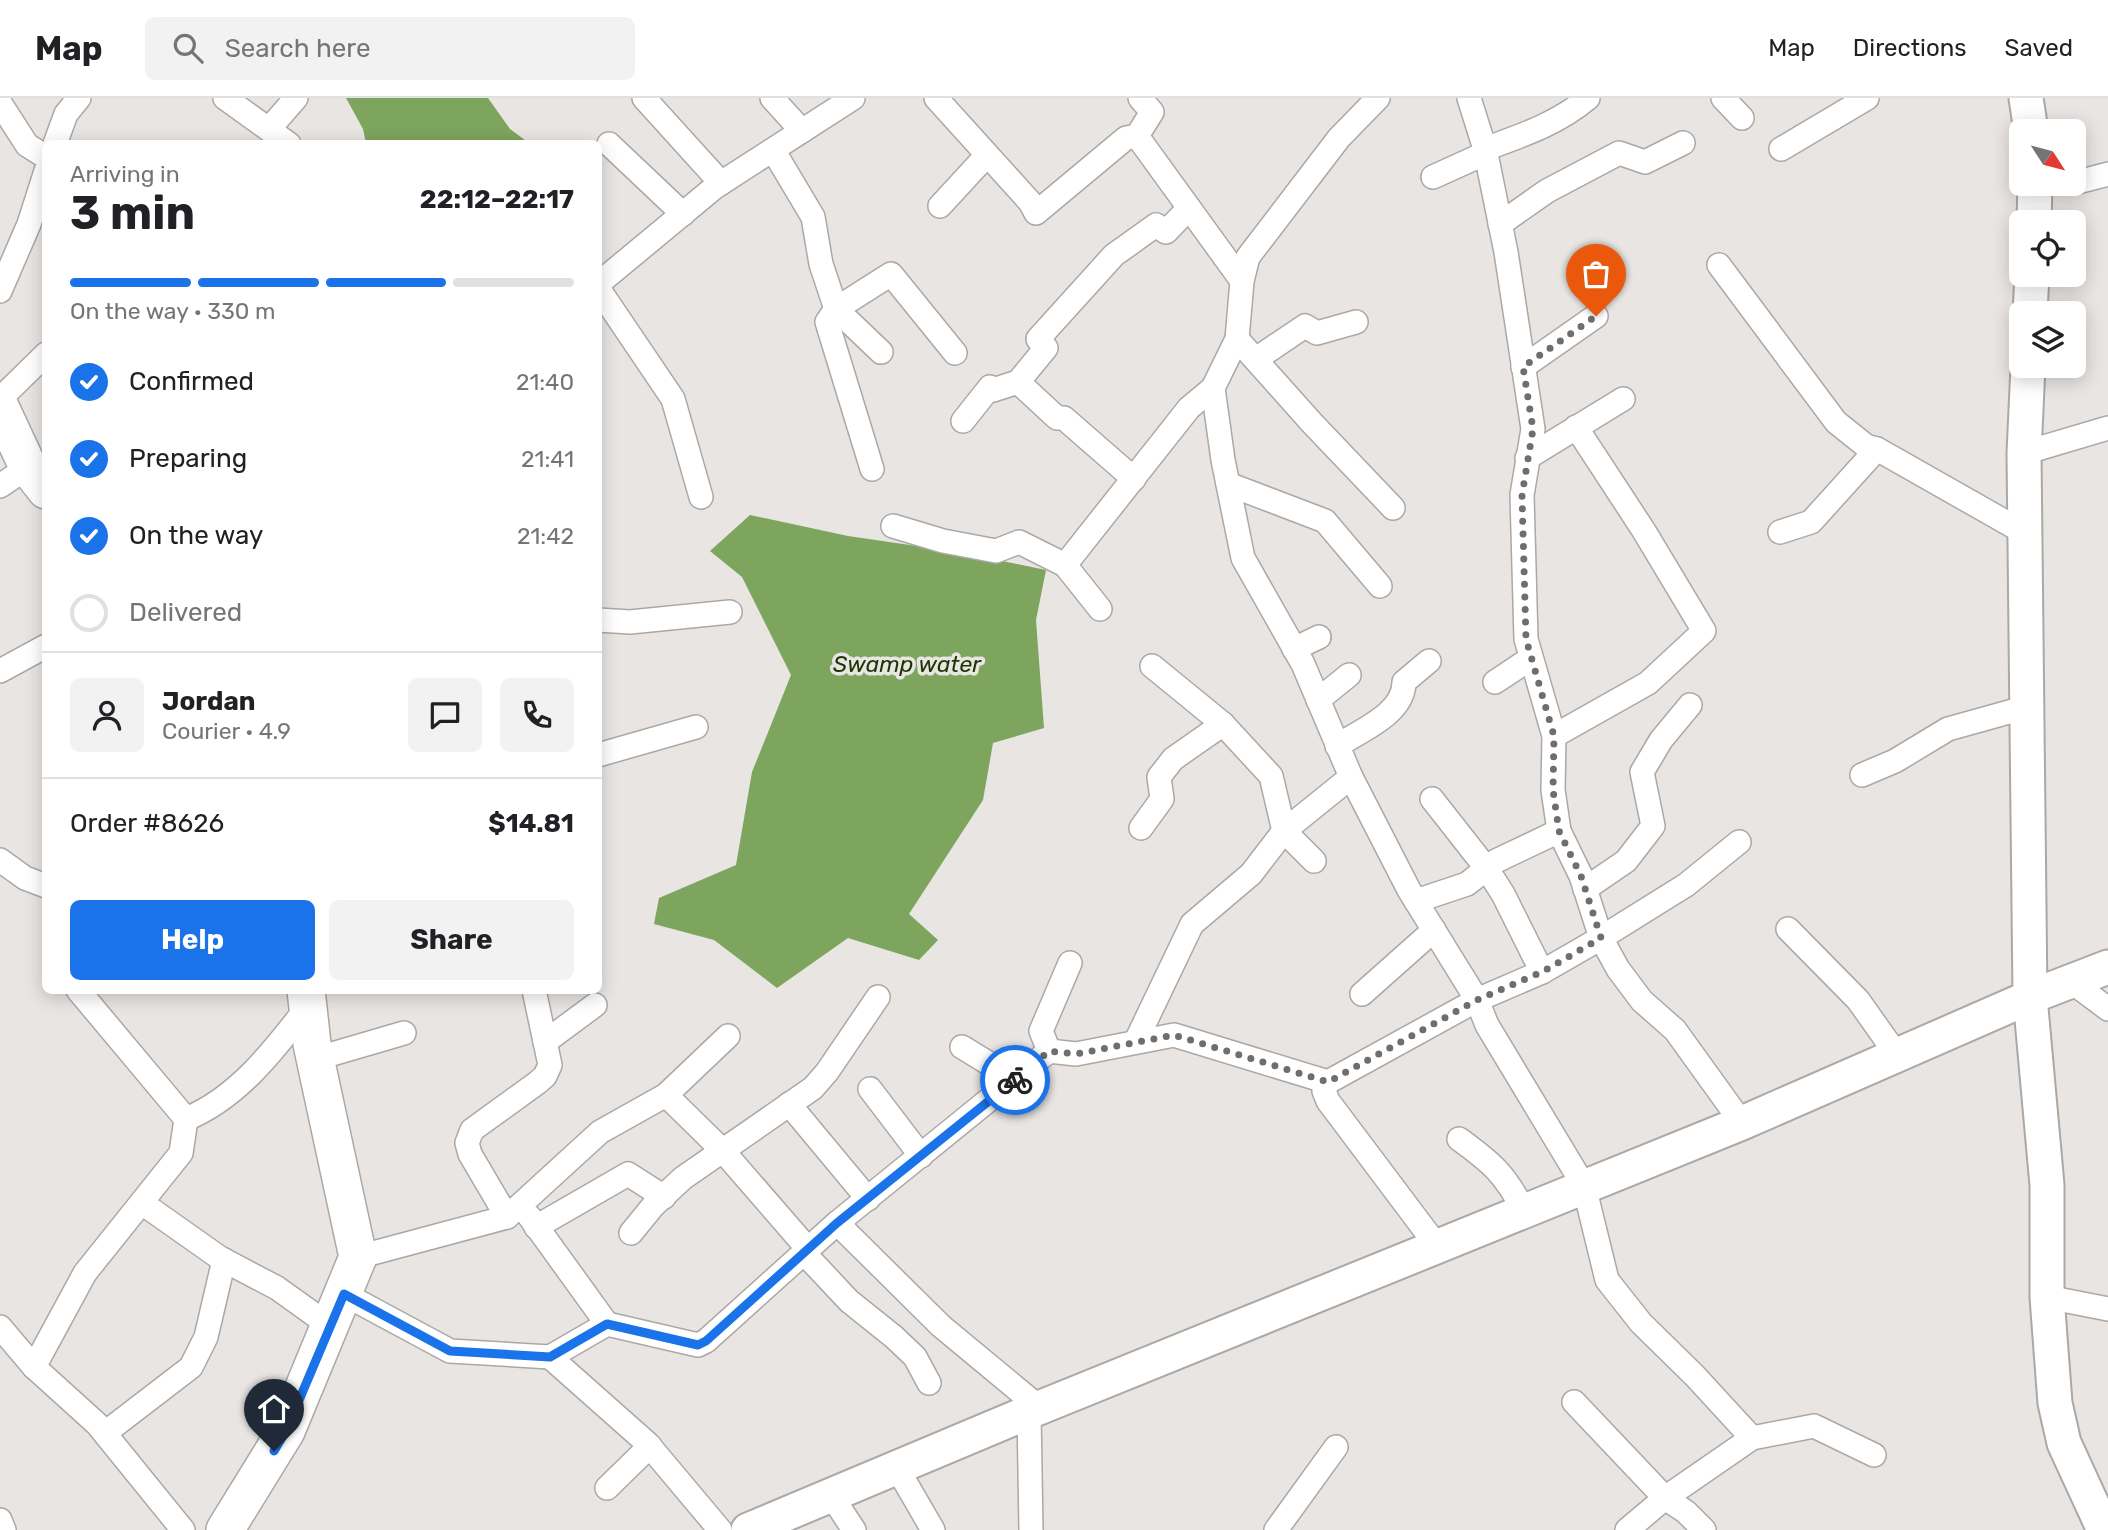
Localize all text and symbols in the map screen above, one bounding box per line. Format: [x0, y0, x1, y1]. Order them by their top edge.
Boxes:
search box [145, 17, 635, 80]
text: Map [35, 29, 103, 68]
icon: search [169, 29, 207, 67]
text: Search here [225, 33, 370, 64]
text: Map [1768, 34, 1815, 62]
text: Directions [1853, 34, 1966, 62]
text: Saved [2004, 34, 2073, 62]
north arrow [2009, 119, 2086, 196]
map controls [2009, 119, 2086, 378]
text: Arriving in [70, 160, 180, 188]
text: 22:12–22:17 [420, 184, 574, 215]
text: 3 min [70, 186, 195, 241]
button: locate [2009, 210, 2086, 287]
pin [1566, 244, 1626, 316]
icon: bag [1577, 255, 1615, 293]
text: On the way · 330 m [70, 297, 275, 325]
button: layers [2009, 301, 2086, 378]
icon: check [70, 363, 108, 401]
text: Confirmed [129, 366, 254, 397]
text: 21:40 [516, 368, 574, 396]
icon: check [70, 440, 108, 478]
text: Preparing [129, 443, 247, 474]
text: 21:41 [521, 445, 574, 473]
icon: check [70, 517, 108, 555]
text: On the way [129, 520, 263, 551]
text: 21:42 [517, 522, 574, 550]
text: Delivered [129, 597, 242, 628]
water label: Swamp water [833, 650, 982, 678]
button: person [70, 678, 144, 752]
button: chat [408, 678, 482, 752]
button: phone [500, 678, 574, 752]
text: Jordan [162, 686, 255, 717]
text: Courier · 4.9 [162, 717, 291, 745]
text: Order #8626 [70, 808, 224, 839]
text: $14.81 [488, 808, 574, 839]
button: Help [70, 900, 315, 980]
button: Share [329, 900, 574, 980]
courier [980, 1045, 1050, 1115]
icon: bike [996, 1061, 1034, 1099]
pin [244, 1379, 304, 1451]
icon: home [255, 1390, 293, 1428]

